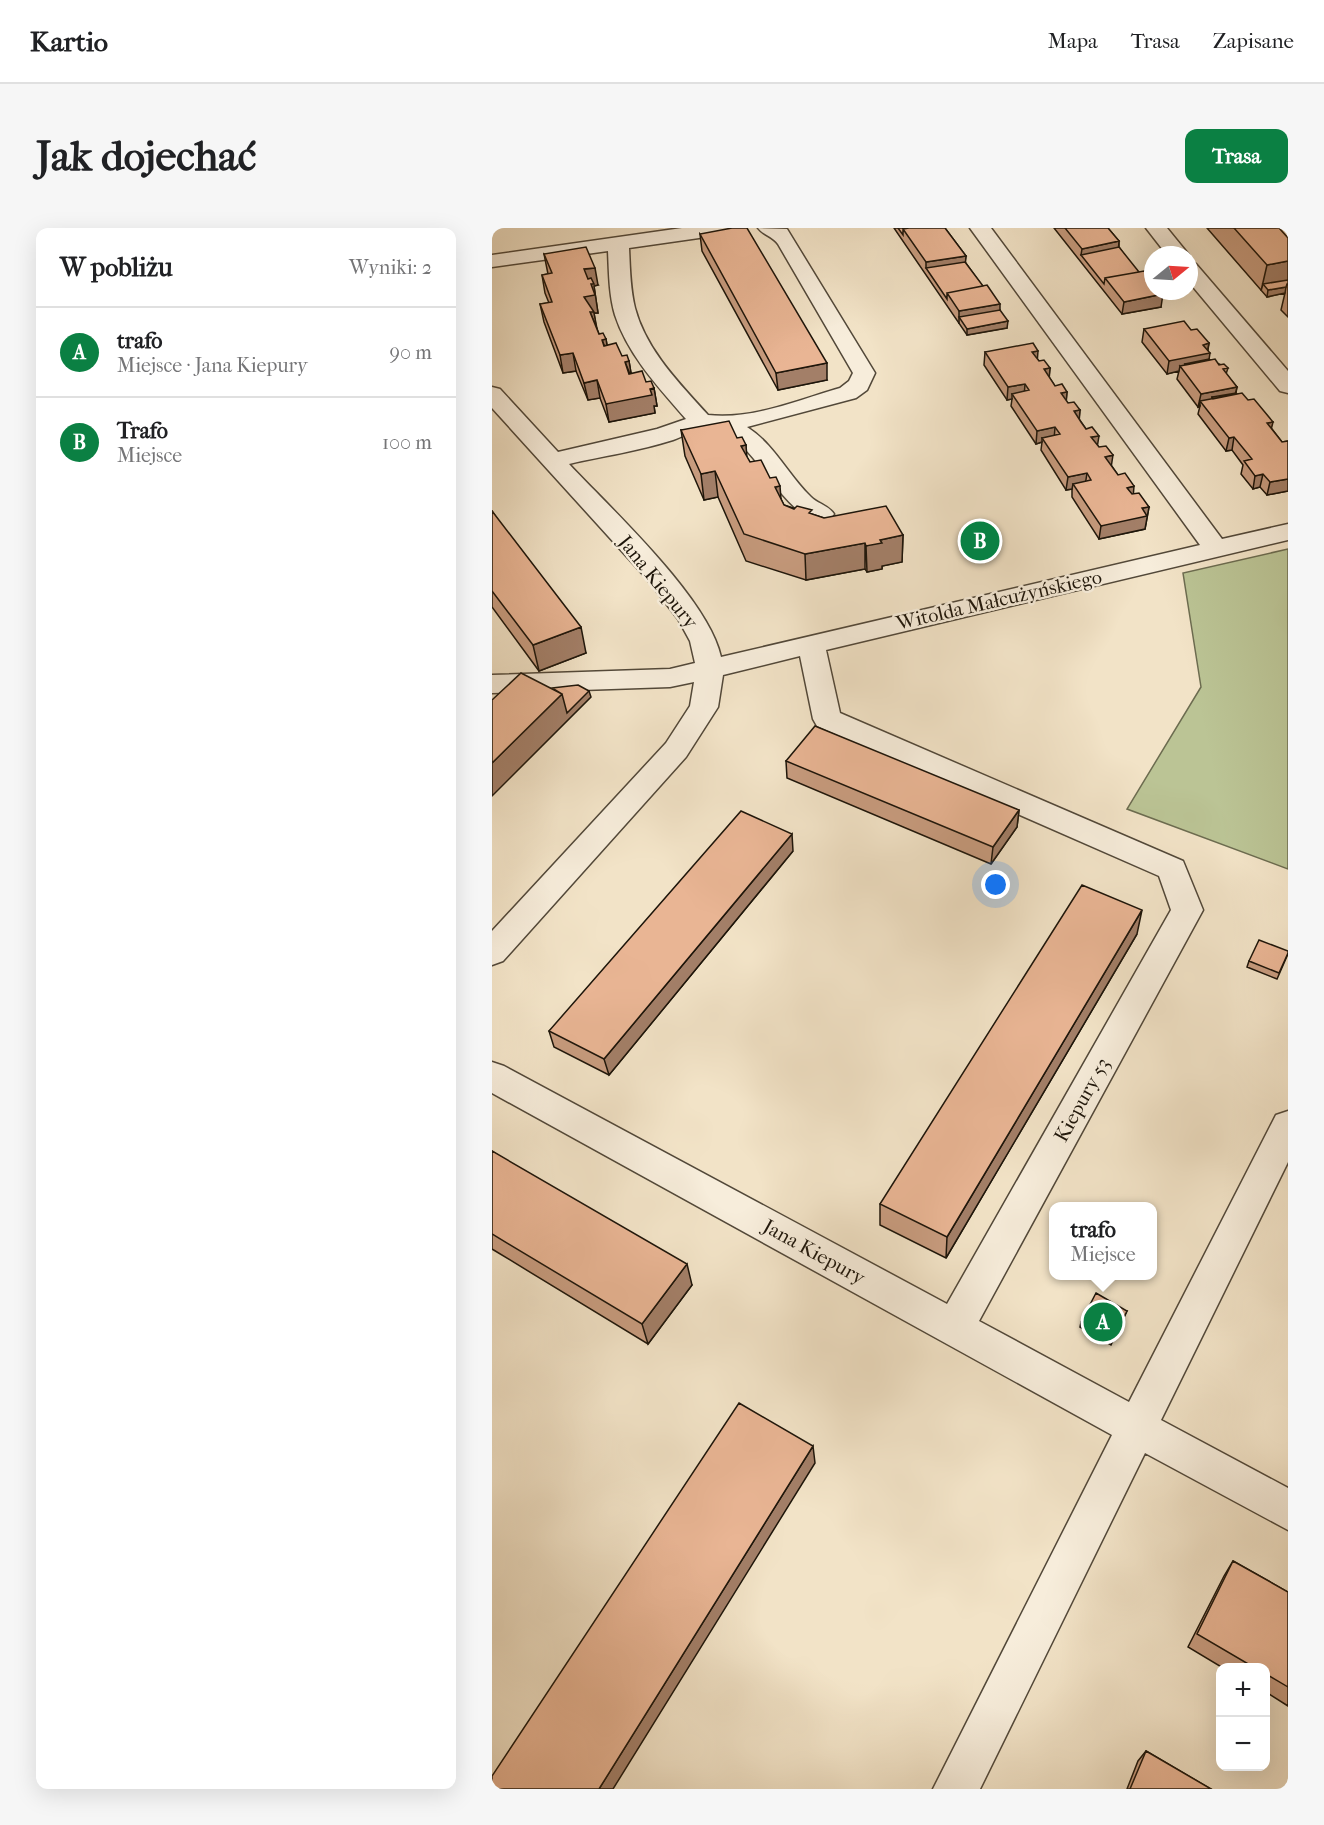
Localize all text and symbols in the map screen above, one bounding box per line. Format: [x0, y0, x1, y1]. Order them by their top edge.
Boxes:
text: Kartio [30, 25, 108, 58]
text: Mapa [1048, 29, 1098, 53]
text: Trasa [1131, 29, 1180, 53]
text: Zapisane [1213, 29, 1294, 53]
button: Trasa [1185, 129, 1288, 183]
text: Jak dojechać [36, 132, 256, 181]
north arrow [1144, 246, 1198, 300]
text: W pobliżu [60, 252, 173, 283]
text: Wyniki: 2 [349, 256, 432, 279]
text: trafo [117, 328, 162, 354]
text: A [73, 341, 86, 364]
text: 90 m [390, 341, 432, 364]
text: Miejsce · Jana Kiepury [117, 354, 308, 377]
text: Trafo [117, 418, 168, 444]
text: B [73, 431, 86, 454]
text: 100 m [382, 431, 432, 454]
text: Miejsce [117, 444, 182, 467]
pin: B [960, 518, 1000, 564]
street label: Jana Kiepury [612, 529, 703, 634]
street label: Witolda Małcużyńskiego [893, 565, 1104, 635]
your location [981, 870, 1010, 899]
street label: Kiepury 53 [1050, 1054, 1114, 1146]
popup [1049, 1202, 1157, 1280]
street label: Jana Kiepury [757, 1214, 870, 1290]
text: trafo [1070, 1217, 1116, 1243]
text: Miejsce [1070, 1243, 1136, 1266]
pin: A [1084, 1300, 1122, 1344]
map controls [1216, 1663, 1270, 1771]
button: + [1216, 1663, 1270, 1717]
button: − [1216, 1717, 1270, 1771]

